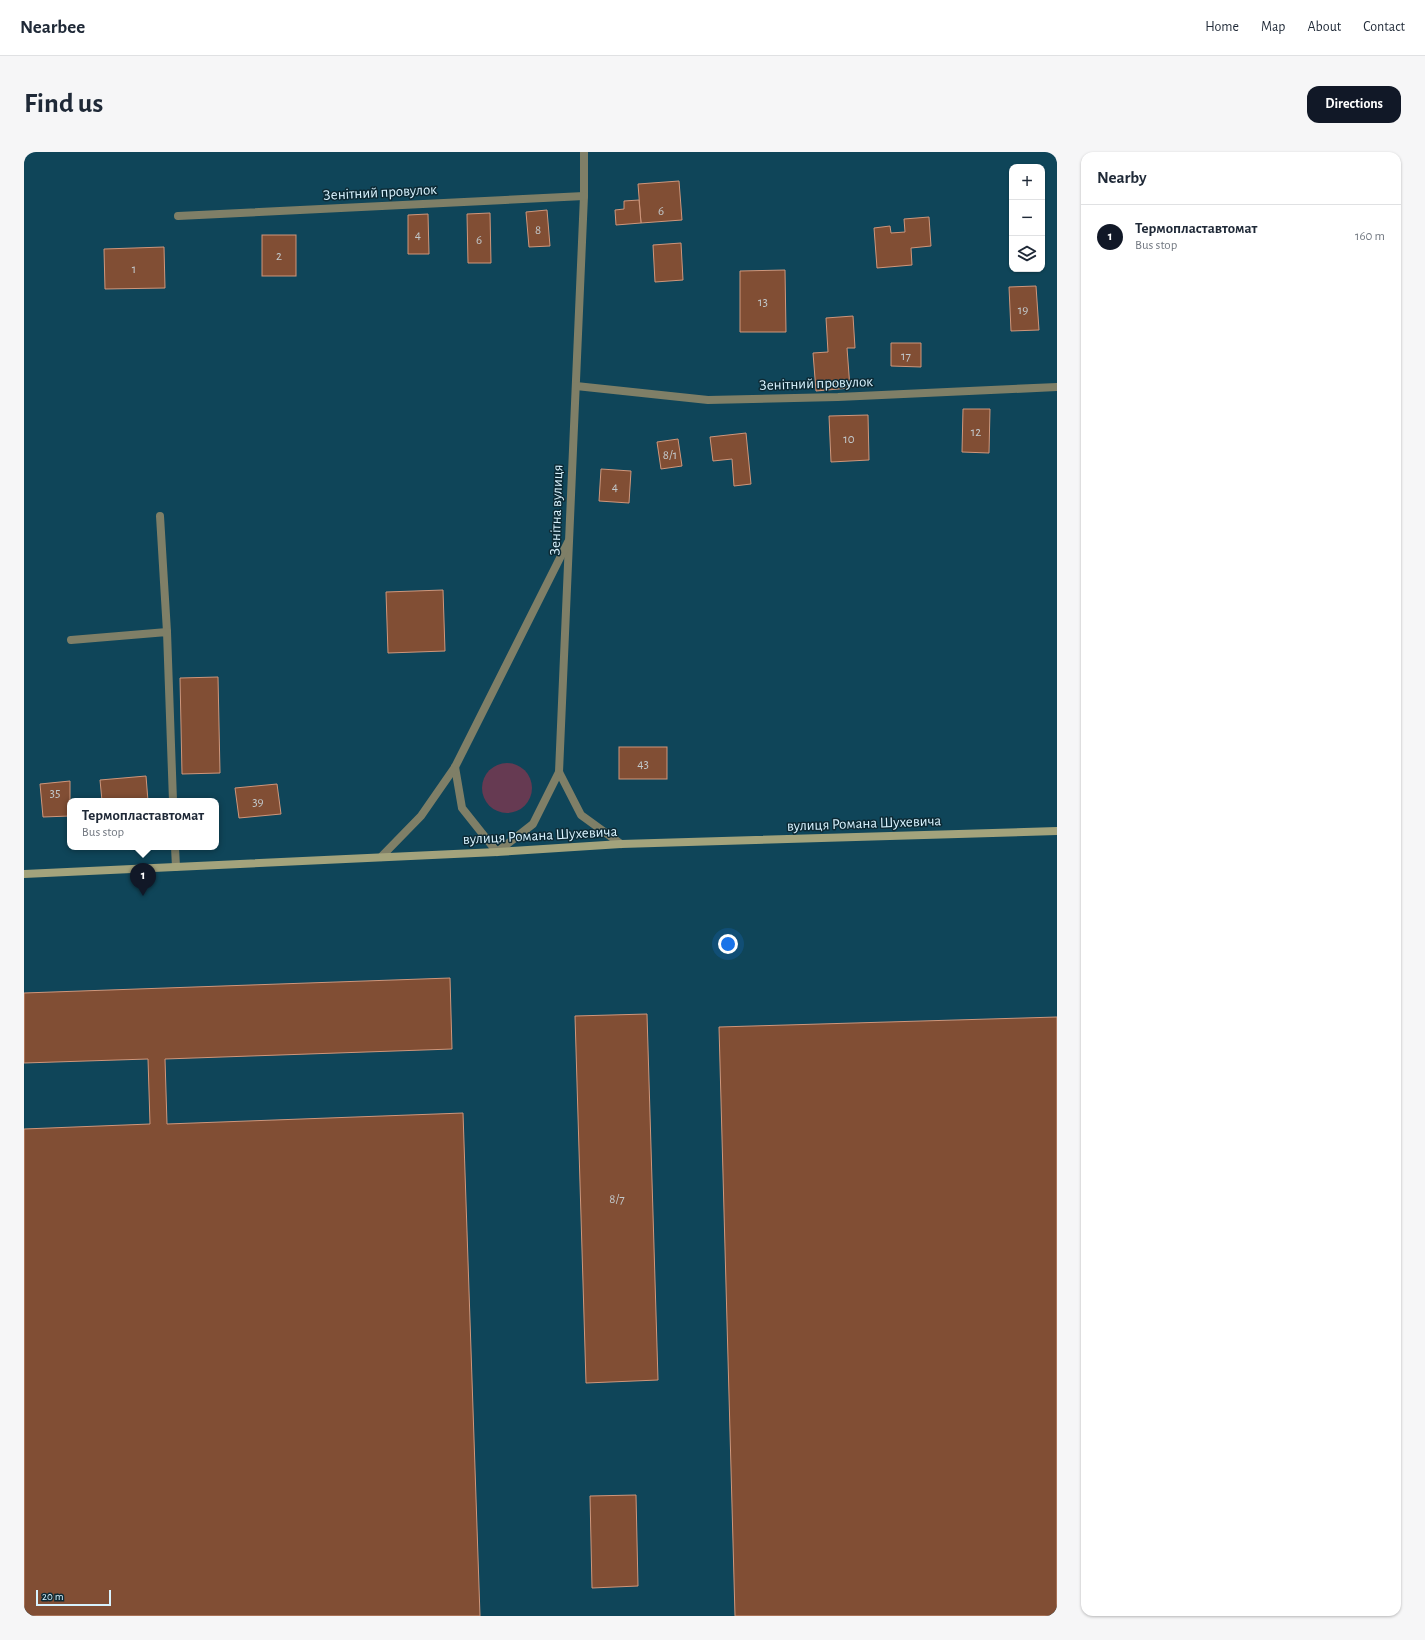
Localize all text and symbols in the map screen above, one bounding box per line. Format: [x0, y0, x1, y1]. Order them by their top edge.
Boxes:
text: Nearbee [20, 18, 85, 37]
text: Home [1205, 20, 1239, 34]
text: Map [1261, 20, 1285, 34]
text: About [1307, 20, 1341, 34]
text: Contact [1363, 20, 1405, 34]
button: Directions [1307, 86, 1401, 123]
text: Find us [24, 90, 103, 118]
map controls [1009, 164, 1045, 272]
button: + [1009, 164, 1045, 200]
text: Nearby [1097, 169, 1147, 186]
street label: Зенітний провулок [323, 182, 437, 203]
button: − [1009, 200, 1045, 236]
house number: 6 [658, 205, 664, 218]
text: Термопластавтомат [1135, 221, 1257, 236]
house number: 8 [535, 224, 541, 237]
house number: 4 [415, 229, 421, 242]
text: 1 [1108, 230, 1112, 243]
text: 160 m [1355, 230, 1385, 243]
house number: 6 [476, 234, 482, 247]
button: layers [1009, 236, 1045, 272]
text: Bus stop [1135, 239, 1177, 252]
house number: 2 [276, 250, 282, 263]
house number: 1 [132, 263, 136, 276]
house number: 13 [758, 296, 768, 309]
house number: 19 [1018, 304, 1028, 317]
house number: 17 [901, 350, 912, 363]
street label: Зенітний провулок [759, 374, 873, 393]
house number: 12 [971, 426, 981, 439]
house number: 10 [843, 433, 855, 446]
house number: 8/1 [663, 449, 677, 462]
street label: Зенітна вулиця [547, 464, 566, 556]
house number: 4 [612, 481, 618, 494]
house number: 43 [637, 758, 649, 771]
house number: 35 [50, 787, 60, 800]
house number: 39 [252, 796, 264, 809]
popup [67, 798, 219, 850]
text: Термопластавтомат [82, 808, 204, 823]
street label: вулиця Романа Шухевича [786, 813, 942, 834]
street label: вулиця Романа Шухевича [462, 824, 618, 847]
text: Bus stop [82, 826, 124, 839]
pin: 1 [130, 863, 156, 896]
your location [718, 934, 738, 954]
house number: 8/7 [609, 1193, 625, 1206]
scale bar [36, 1588, 111, 1607]
text: 20 m [42, 1591, 63, 1602]

